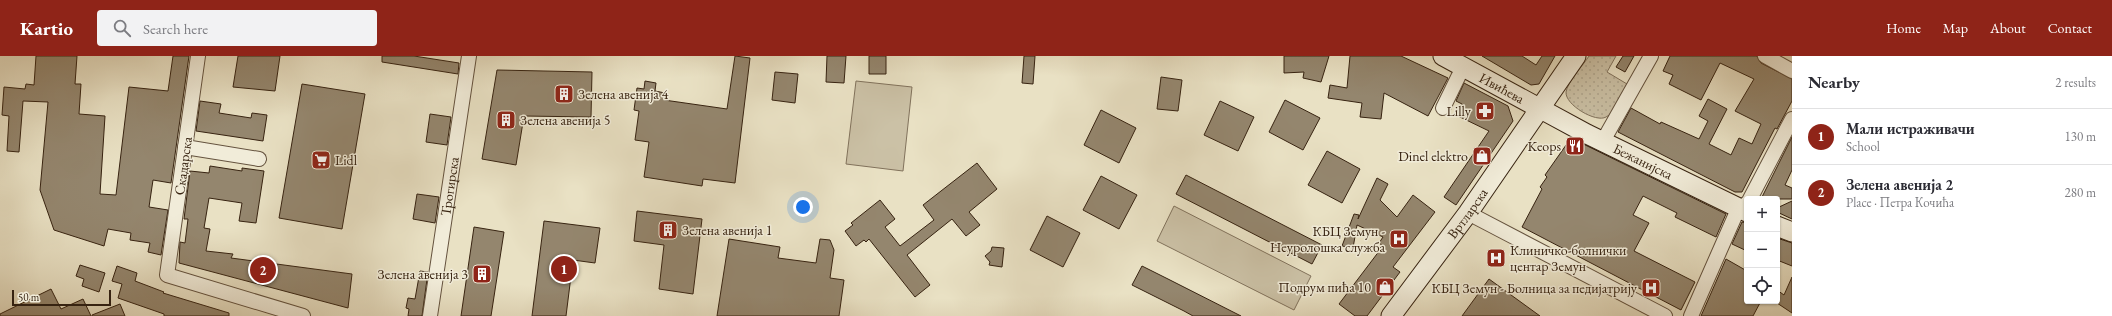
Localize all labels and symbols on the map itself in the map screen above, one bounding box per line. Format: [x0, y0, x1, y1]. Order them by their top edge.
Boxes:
street label: Ивићева [1476, 68, 1528, 108]
building icon: Зелена авенија 4 [553, 83, 575, 105]
place label: Зелена авенија 4 [578, 85, 669, 103]
pharmacy icon: Lilly [1474, 100, 1496, 122]
place label: Lilly [1447, 102, 1472, 120]
building icon: Зелена авенија 5 [495, 109, 517, 131]
place label: Зелена авенија 5 [520, 111, 610, 129]
street label: Скадарска [170, 135, 196, 196]
restaurant icon: Keops [1564, 135, 1586, 157]
place label: Keops [1527, 137, 1561, 155]
street label: Бежанијска [1610, 139, 1676, 184]
shop icon: Dinel elektro [1471, 145, 1493, 167]
place label: Dinel elektro [1398, 147, 1468, 165]
supermarket icon: Lidl [310, 149, 332, 171]
place label: Lidl [335, 151, 358, 169]
street label: Трогирска [436, 155, 463, 217]
street label: Вртларска [1443, 184, 1492, 242]
your location [793, 197, 813, 217]
building icon: Зелена авенија 1 [657, 219, 679, 241]
place label: Зелена авенија 1 [682, 221, 772, 239]
place label: КБЦ Земун - Неуролошка служба [1270, 222, 1385, 256]
hospital icon: КБЦ Земун - Неуролошка служба [1388, 228, 1410, 250]
place label: Клиничко-болнички центар Земун [1510, 241, 1627, 275]
hospital icon: Клиничко-болнички центар Земун [1485, 247, 1507, 269]
pin: 1 [551, 254, 577, 284]
pin: 2 [250, 255, 276, 285]
building icon: Зелена авенија 3 [471, 263, 493, 285]
place label: Зелена авенија 3 [378, 265, 468, 283]
shop icon: Подрум пића 10 [1374, 276, 1396, 298]
hospital icon: КБЦ Земун - Болница за педијатрију [1640, 277, 1662, 299]
place label: Подрум пића 10 [1278, 278, 1371, 296]
place label: КБЦ Земун - Болница за педијатрију [1431, 279, 1638, 297]
scale bar [12, 288, 111, 307]

